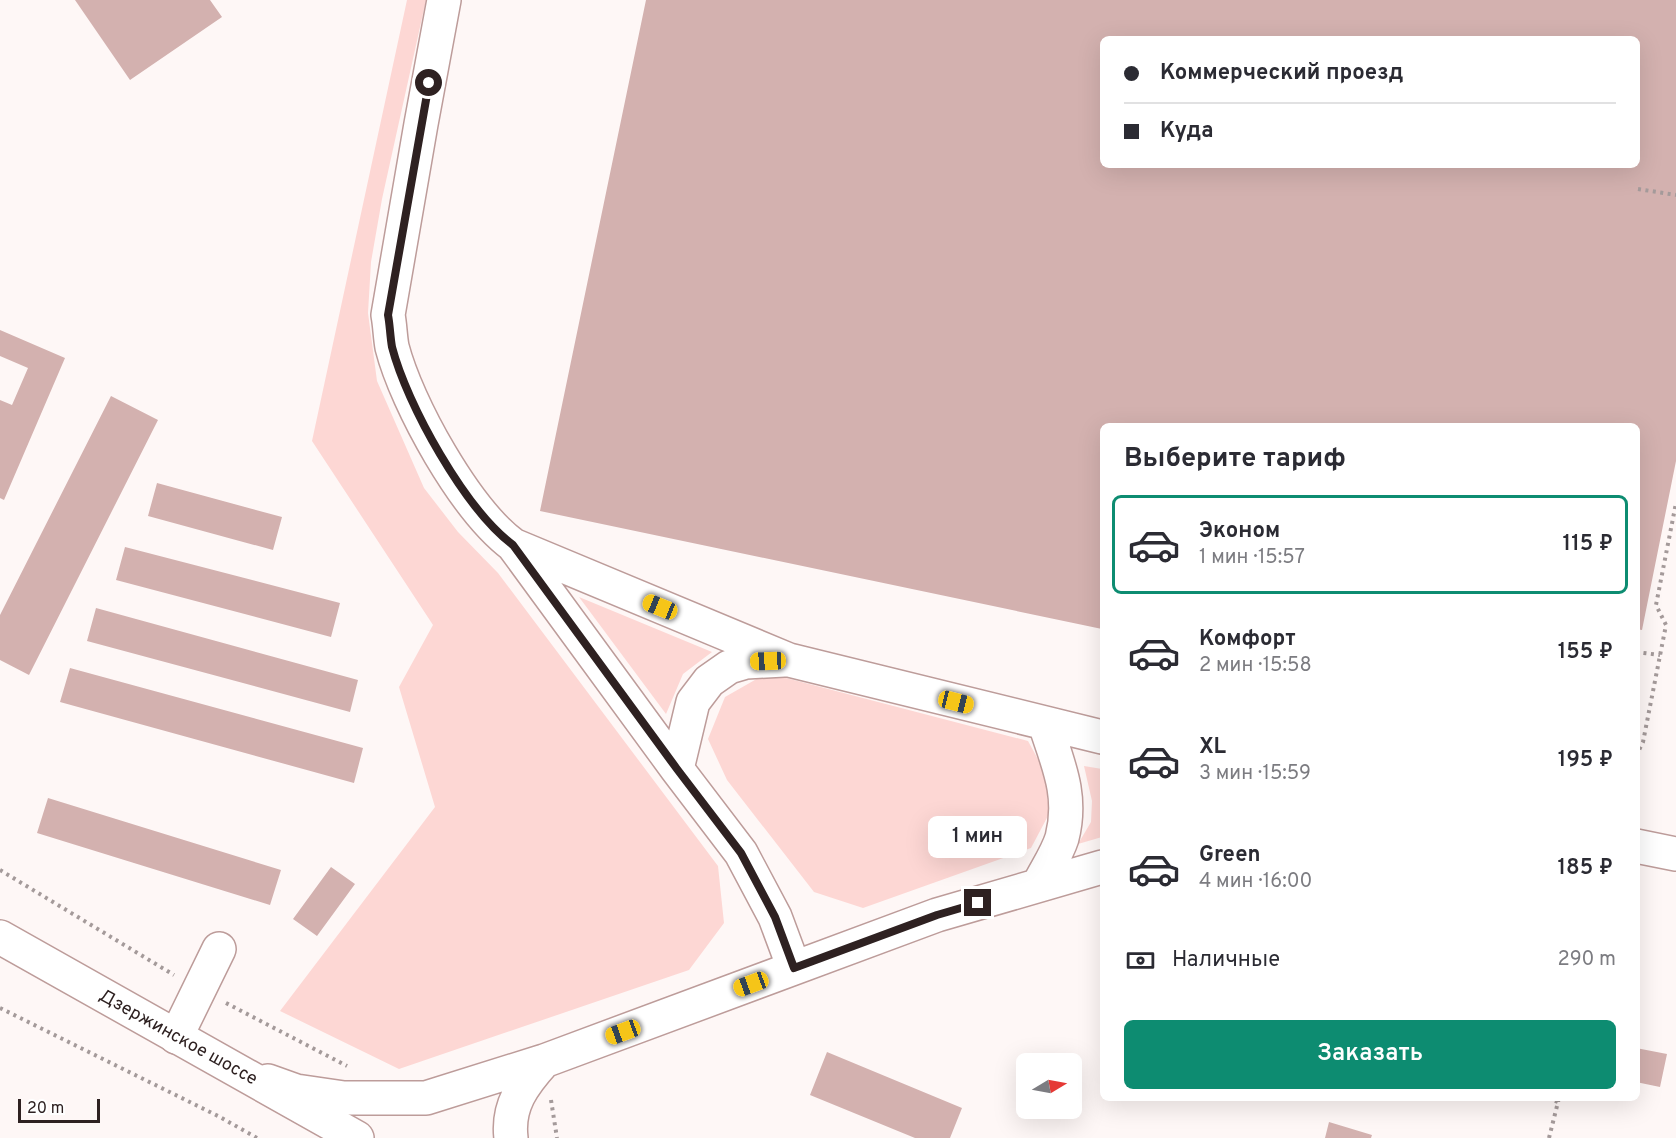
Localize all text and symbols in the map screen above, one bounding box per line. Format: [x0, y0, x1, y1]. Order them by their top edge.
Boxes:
text: Коммерческий проезд [1160, 60, 1403, 87]
route start [415, 69, 442, 96]
text: Куда [1160, 118, 1214, 145]
text: Выберите тариф [1124, 442, 1346, 476]
icon: car [1127, 518, 1181, 572]
text: Эконом [1199, 518, 1280, 545]
text: 115 ₽ [1563, 531, 1613, 558]
text: 1 мин · 15:57 [1199, 545, 1305, 571]
car [640, 592, 680, 622]
icon: car [1127, 626, 1181, 680]
text: Комфорт [1199, 626, 1296, 653]
text: 155 ₽ [1558, 639, 1613, 666]
car [750, 651, 786, 671]
text: 2 мин · 15:58 [1199, 653, 1312, 679]
car [936, 689, 976, 715]
icon: car [1127, 734, 1181, 788]
text: XL [1199, 734, 1226, 761]
text: 195 ₽ [1558, 747, 1613, 774]
text: 3 мин · 15:59 [1199, 761, 1311, 787]
callout: 1 мин [928, 816, 1028, 858]
text: 1 мин [952, 824, 1003, 850]
icon: car [1127, 842, 1181, 896]
text: Green [1199, 842, 1261, 869]
text: 185 ₽ [1557, 855, 1613, 882]
text: 4 мин · 16:00 [1199, 869, 1312, 895]
route end [964, 889, 991, 916]
icon: cash [1124, 944, 1157, 977]
text: Наличные [1172, 947, 1280, 974]
text: 290 m [1558, 947, 1616, 973]
car [731, 969, 771, 999]
street label: Дзержинское шоссе [95, 985, 261, 1091]
car [603, 1017, 643, 1047]
button: Заказать [1124, 1020, 1616, 1089]
north arrow [1016, 1053, 1082, 1119]
map controls [1016, 1053, 1082, 1119]
scale bar [18, 1096, 100, 1124]
text: 20 m [27, 1099, 64, 1119]

